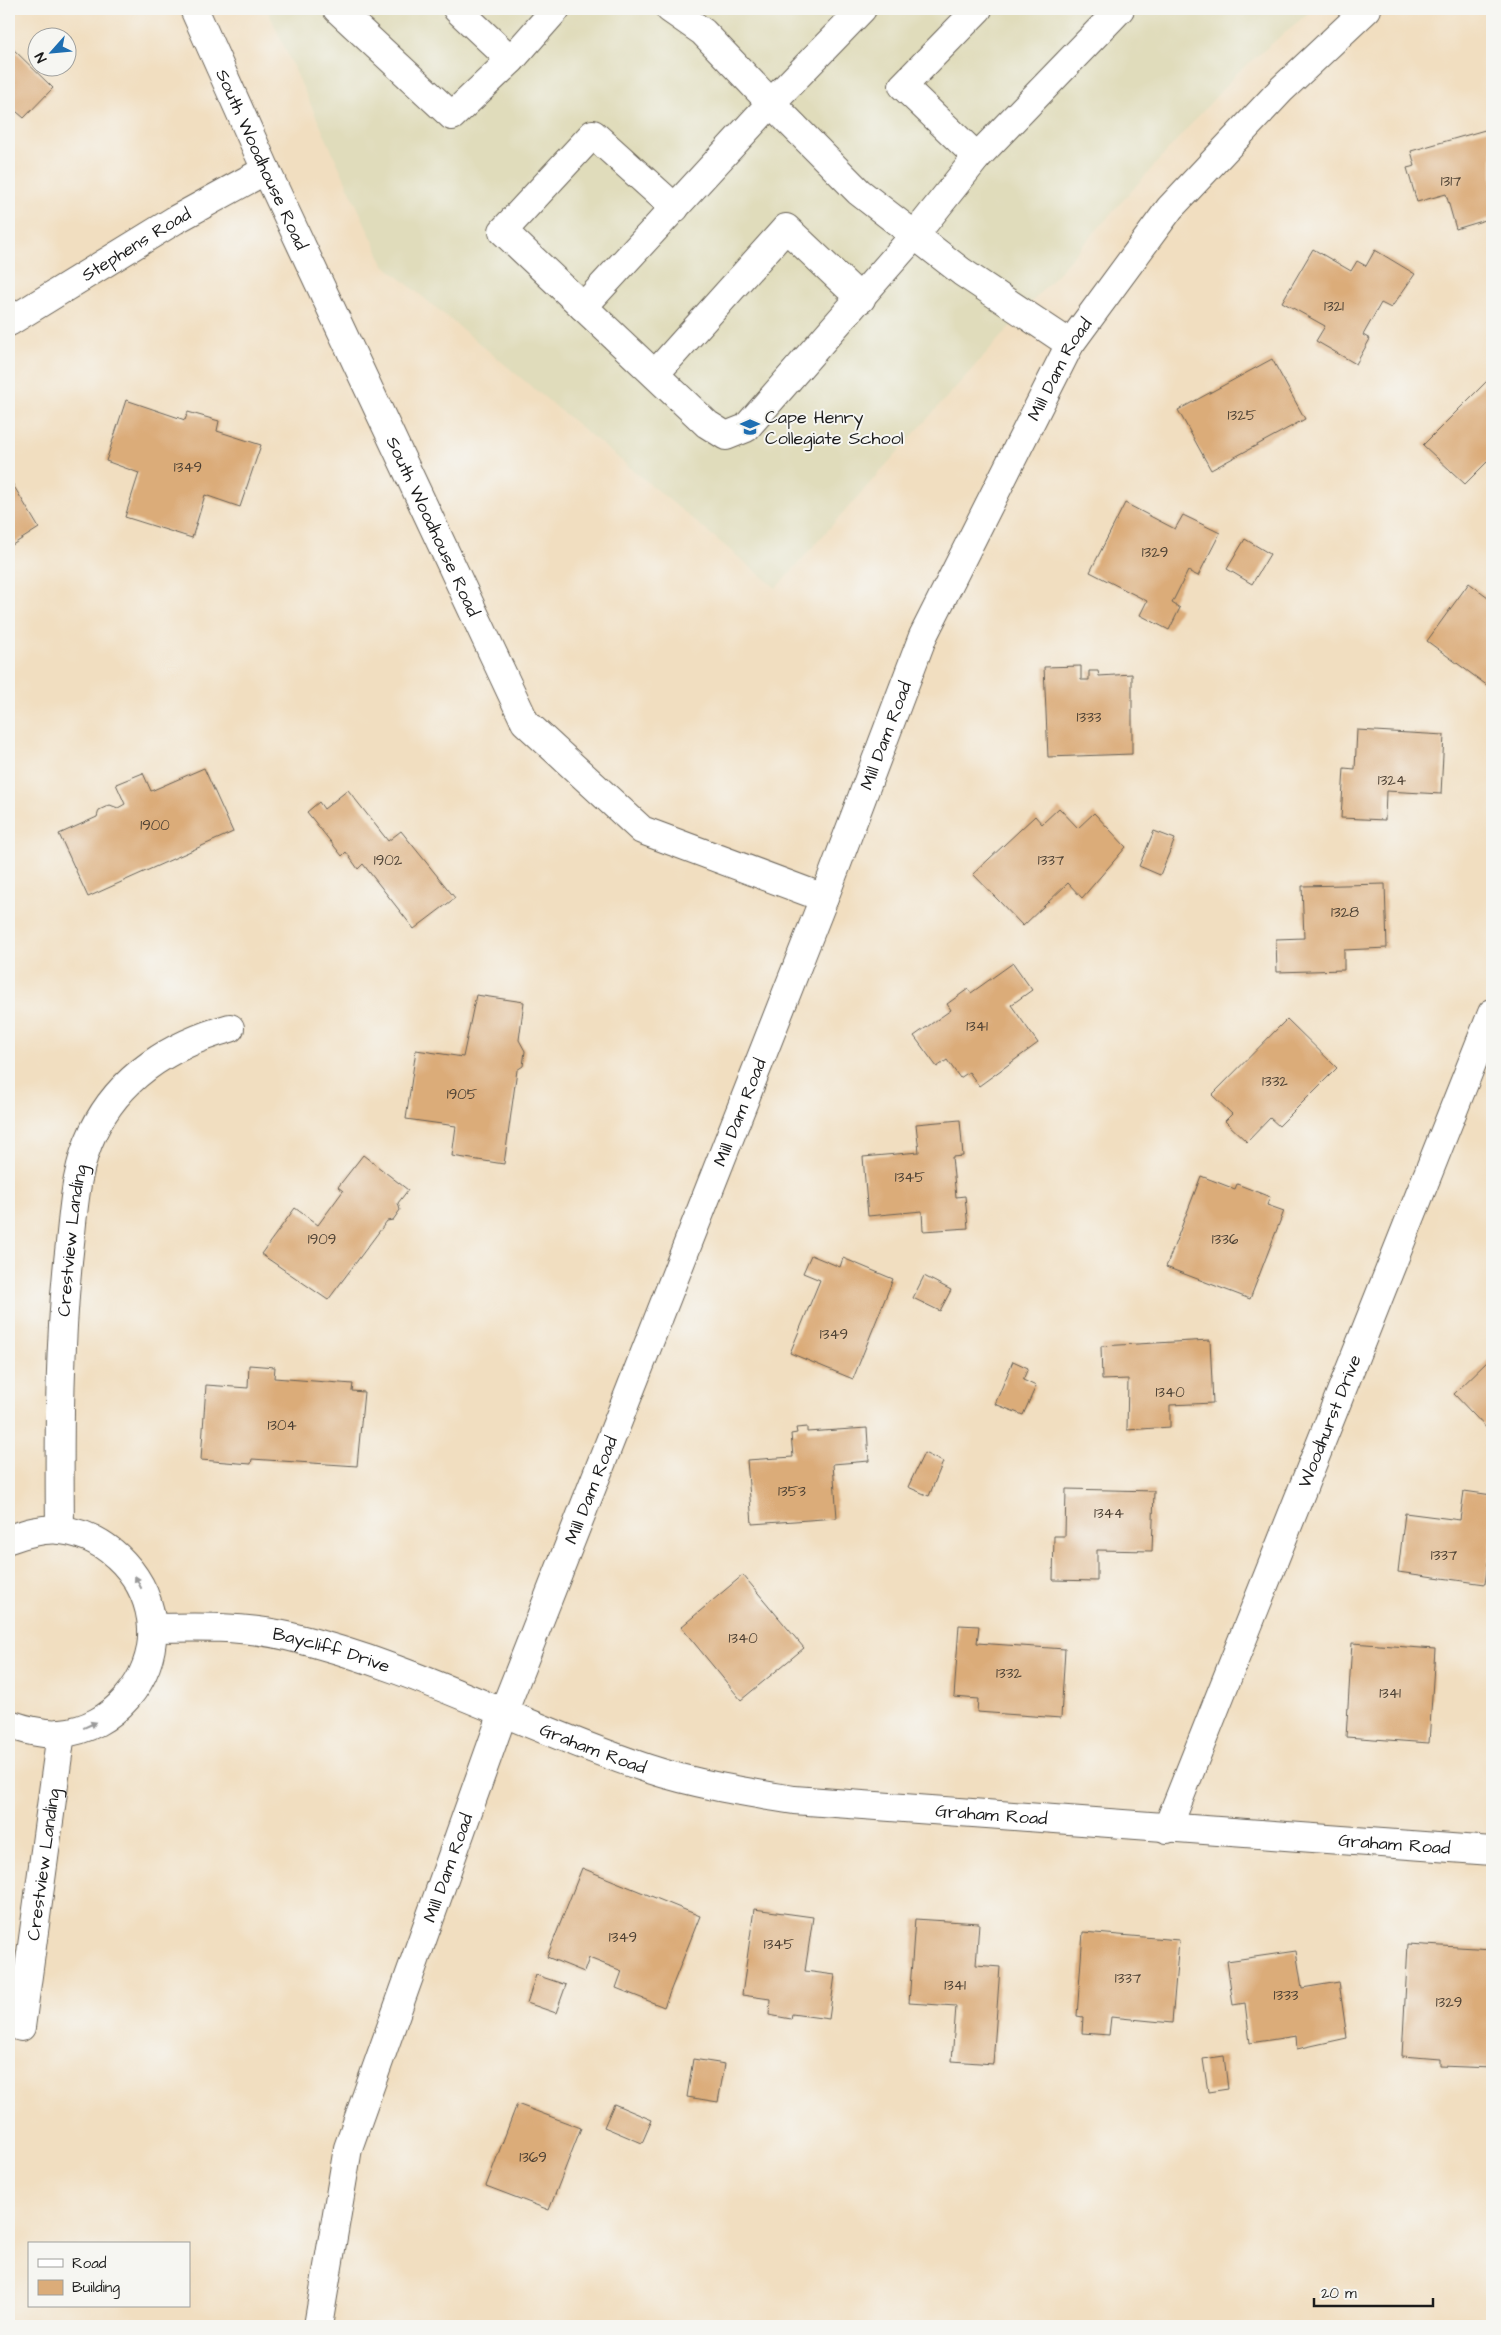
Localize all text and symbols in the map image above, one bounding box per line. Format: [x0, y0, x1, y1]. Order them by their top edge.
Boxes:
north arrow [28, 28, 78, 78]
text: N [30, 49, 52, 66]
street label: South Woodhouse Road [209, 65, 314, 254]
house number: 1317 [1441, 171, 1461, 192]
street label: Stephens Road [77, 202, 195, 288]
house number: 1321 [1324, 296, 1344, 317]
street label: Mill Dam Road [1021, 313, 1098, 425]
place label: Cape Henry Collegiate School [765, 405, 904, 452]
house number: 1325 [1228, 405, 1257, 426]
school or university icon: Cape Henry Collegiate School [739, 416, 761, 438]
street label: South Woodhouse Road [380, 432, 486, 621]
house number: 1349 [174, 457, 202, 478]
house number: 1329 [1142, 542, 1168, 563]
street label: Mill Dam Road [854, 678, 918, 793]
house number: 1333 [1077, 707, 1102, 728]
house number: 1324 [1378, 770, 1406, 791]
house number: 1900 [140, 815, 170, 836]
house number: 1902 [374, 850, 403, 871]
house number: 1337 [1038, 850, 1064, 871]
house number: 1328 [1331, 902, 1359, 923]
house number: 1341 [966, 1016, 988, 1037]
street label: Mill Dam Road [708, 1055, 773, 1170]
house number: 1332 [1262, 1071, 1288, 1092]
house number: 1905 [447, 1084, 478, 1105]
street label: Crestview Landing [52, 1162, 95, 1318]
house number: 1345 [895, 1167, 926, 1188]
house number: 1909 [308, 1229, 336, 1250]
house number: 1336 [1212, 1229, 1239, 1250]
house number: 1349 [820, 1324, 848, 1345]
street label: Woodhurst Drive [1292, 1351, 1368, 1492]
house number: 1340 [1155, 1382, 1185, 1403]
house number: 1304 [267, 1415, 297, 1436]
street label: Mill Dam Road [559, 1433, 624, 1548]
house number: 1353 [778, 1481, 806, 1502]
house number: 1344 [1094, 1503, 1124, 1524]
house number: 1337 [1431, 1545, 1457, 1566]
one-way arrow [134, 1575, 142, 1589]
street label: Baycliff Drive [271, 1621, 393, 1679]
house number: 1340 [728, 1628, 758, 1649]
house number: 1332 [996, 1663, 1022, 1684]
house number: 1341 [1379, 1683, 1401, 1704]
street label: Graham Road [536, 1717, 650, 1780]
one-way arrow [83, 1720, 97, 1728]
street label: Crestview Landing [21, 1787, 67, 1942]
street label: Graham Road [935, 1798, 1048, 1831]
street label: Mill Dam Road [417, 1810, 479, 1926]
street label: Graham Road [1337, 1828, 1451, 1861]
house number: 1349 [609, 1927, 637, 1948]
house number: 1345 [764, 1934, 795, 1955]
house number: 1337 [1115, 1968, 1141, 1989]
house number: 1341 [944, 1975, 966, 1996]
house number: 1333 [1274, 1985, 1299, 2006]
house number: 1329 [1436, 1992, 1462, 2013]
house number: 1369 [519, 2147, 547, 2168]
legend [28, 2242, 190, 2308]
text: Road [72, 2253, 107, 2274]
scale bar [1314, 2275, 1432, 2307]
text: Building [72, 2277, 120, 2299]
text: 20 m [1321, 2283, 1357, 2304]

